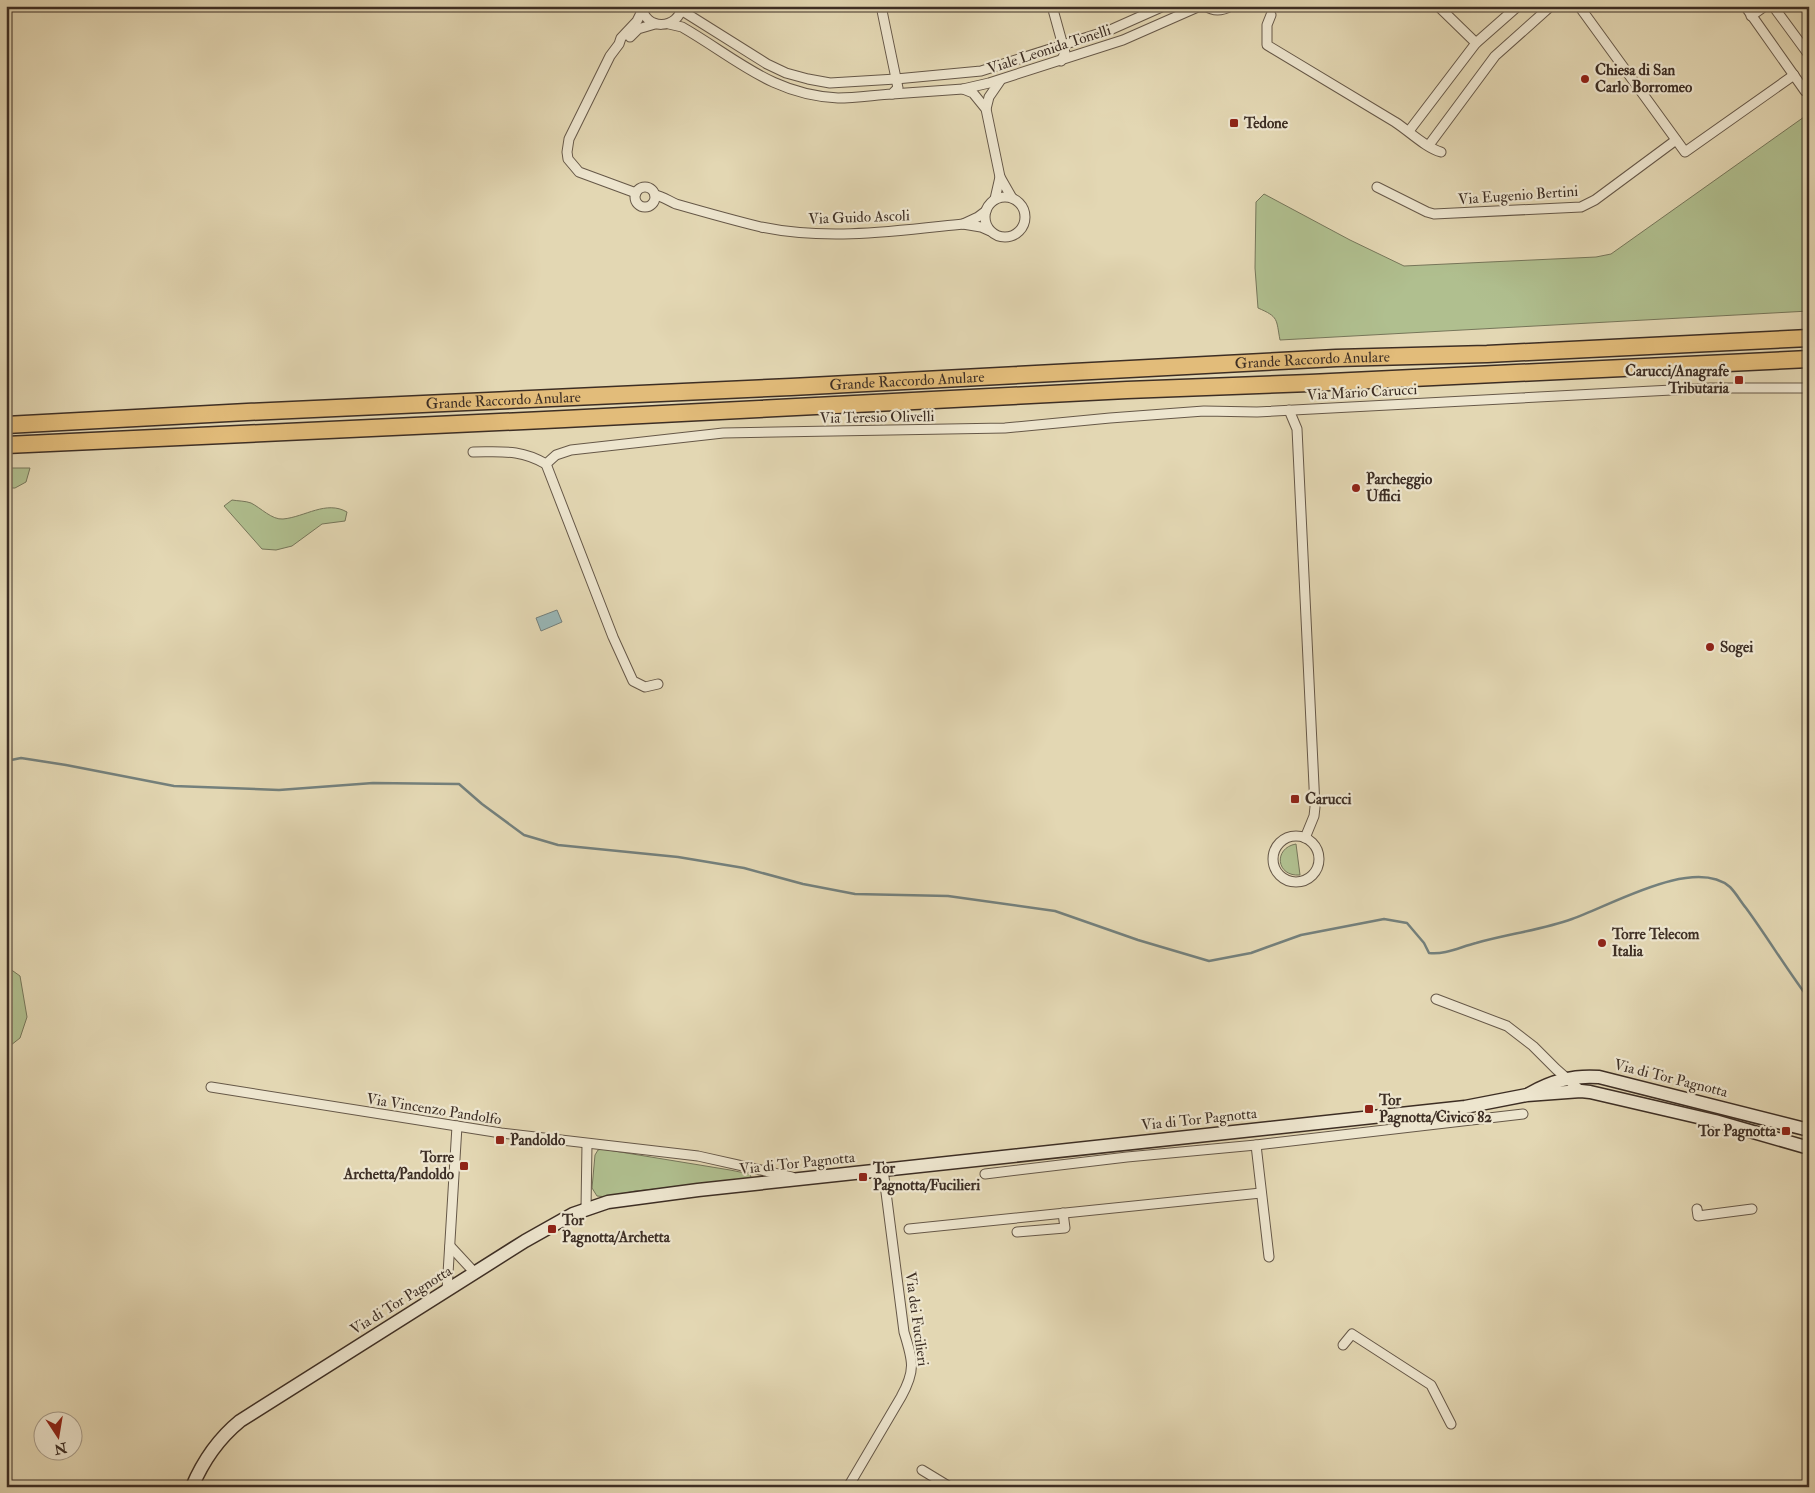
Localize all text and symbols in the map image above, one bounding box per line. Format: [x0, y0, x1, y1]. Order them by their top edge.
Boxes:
street label: Viale Leonida Tonelli [985, 21, 1113, 78]
place label: Chiesa di San Carlo Borromeo [1595, 61, 1693, 97]
marker: Chiesa di San Carlo Borromeo [1579, 73, 1591, 85]
place label: Tedone [1243, 114, 1289, 133]
marker: Tedone [1228, 117, 1240, 129]
street label: Via Eugenio Bertini [1457, 182, 1579, 209]
street label: Via Guido Ascoli [808, 206, 910, 229]
street label: Grande Raccordo Anulare [1234, 348, 1390, 373]
place label: Carucci/Anagrafe Tributaria [1625, 362, 1730, 398]
street label: Grande Raccordo Anulare [829, 368, 985, 395]
marker: Carucci/Anagrafe Tributaria [1733, 374, 1745, 386]
street label: Via Mario Carucci [1306, 380, 1418, 405]
street label: Grande Raccordo Anulare [425, 388, 581, 414]
street label: Via Teresio Olivelli [819, 407, 935, 428]
place label: Parcheggio Uffici [1366, 470, 1433, 506]
marker: Parcheggio Uffici [1350, 482, 1362, 494]
place label: Sogei [1720, 638, 1753, 658]
marker: Sogei [1704, 641, 1716, 653]
place label: Carucci [1305, 790, 1352, 809]
marker: Carucci [1289, 793, 1301, 805]
place label: Torre Telecom Italia [1611, 925, 1700, 961]
marker: Torre Telecom Italia [1596, 937, 1608, 949]
street label: Via di Tor Pagnotta [1612, 1055, 1730, 1102]
street label: Via Vincenzo Pandolfo [365, 1089, 503, 1130]
place label: Tor Pagnotta/Civico 82 [1378, 1091, 1492, 1128]
marker: Tor Pagnotta/Civico 82 [1363, 1103, 1375, 1115]
street label: Via di Tor Pagnotta [1140, 1104, 1259, 1135]
place label: Tor Pagnotta [1697, 1122, 1777, 1142]
marker: Tor Pagnotta [1780, 1125, 1792, 1137]
place label: Pandoldo [510, 1131, 566, 1150]
marker: Pandoldo [494, 1134, 506, 1146]
place label: Torre Archetta/Pandoldo [343, 1148, 455, 1184]
street label: Via di Tor Pagnotta [738, 1148, 857, 1179]
place label: Tor Pagnotta/Fucilieri [872, 1159, 980, 1196]
marker: Torre Archetta/Pandoldo [458, 1160, 470, 1172]
marker: Tor Pagnotta/Fucilieri [857, 1171, 869, 1183]
place label: Tor Pagnotta/Archetta [561, 1211, 671, 1248]
marker: Tor Pagnotta/Archetta [546, 1223, 558, 1235]
street label: Via di Tor Pagnotta [347, 1261, 456, 1339]
street label: Via dei Fucilieri [900, 1271, 933, 1368]
north arrow [32, 1410, 82, 1460]
text: N [52, 1438, 69, 1458]

